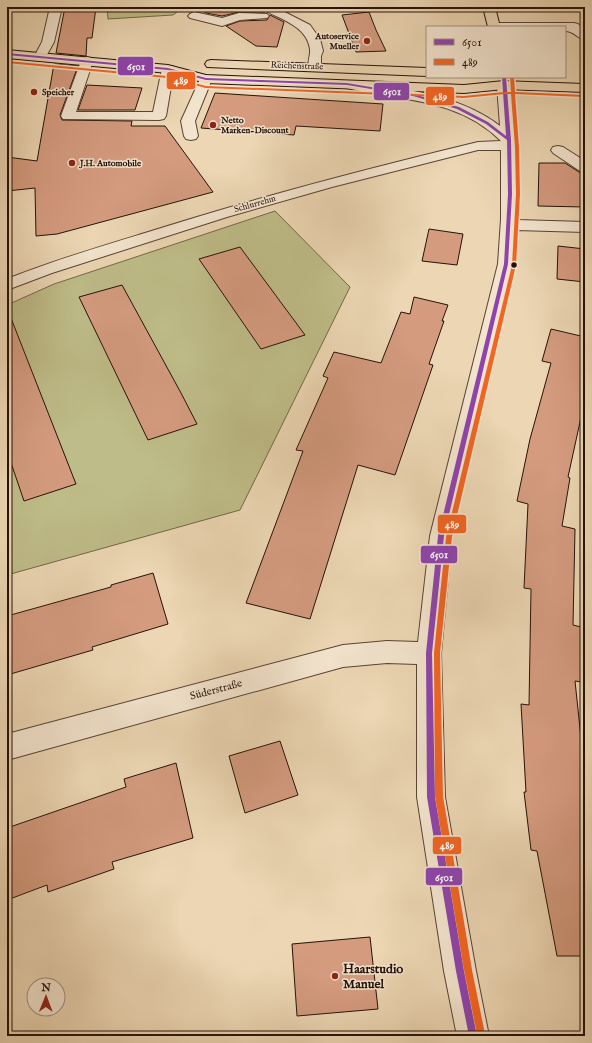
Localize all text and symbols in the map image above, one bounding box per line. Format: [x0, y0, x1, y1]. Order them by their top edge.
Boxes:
legend [426, 26, 566, 78]
place label: Autoservice Mueller [314, 31, 360, 52]
text: 6501 [462, 35, 482, 50]
marker: Autoservice Mueller [362, 36, 372, 46]
text: 489 [462, 55, 478, 70]
line badge: 6501 [117, 56, 154, 76]
text: 6501 [127, 60, 145, 74]
street label: Reichenstraße [270, 60, 324, 72]
line badge: 489 [166, 71, 196, 90]
text: 489 [173, 74, 188, 88]
line badge: 6501 [373, 82, 410, 101]
text: 6501 [383, 85, 401, 99]
line badge: 489 [425, 86, 455, 106]
marker: Speicher [29, 87, 39, 97]
place label: Speicher [42, 87, 75, 98]
text: 489 [432, 90, 447, 104]
place label: Netto Marken-Discount [220, 115, 289, 136]
marker: Netto Marken-Discount [208, 120, 218, 130]
marker: J.H. Automobile [67, 158, 77, 168]
place label: J.H. Automobile [78, 158, 142, 169]
street label: Schlurrehm [233, 193, 277, 215]
unlabelled marker [509, 260, 519, 270]
line badge: 489 [437, 514, 467, 534]
text: 489 [444, 518, 459, 532]
line badge: 6501 [420, 545, 458, 564]
text: 6501 [430, 548, 448, 562]
street label: Süderstraße [188, 676, 244, 704]
line badge: 489 [432, 836, 462, 855]
text: 489 [439, 839, 454, 853]
line badge: 6501 [425, 867, 463, 886]
text: 6501 [435, 871, 453, 885]
place label: Haarstudio Manuel [343, 961, 403, 993]
marker: Haarstudio Manuel [330, 971, 340, 981]
north arrow [26, 977, 66, 1017]
text: N [40, 981, 52, 995]

